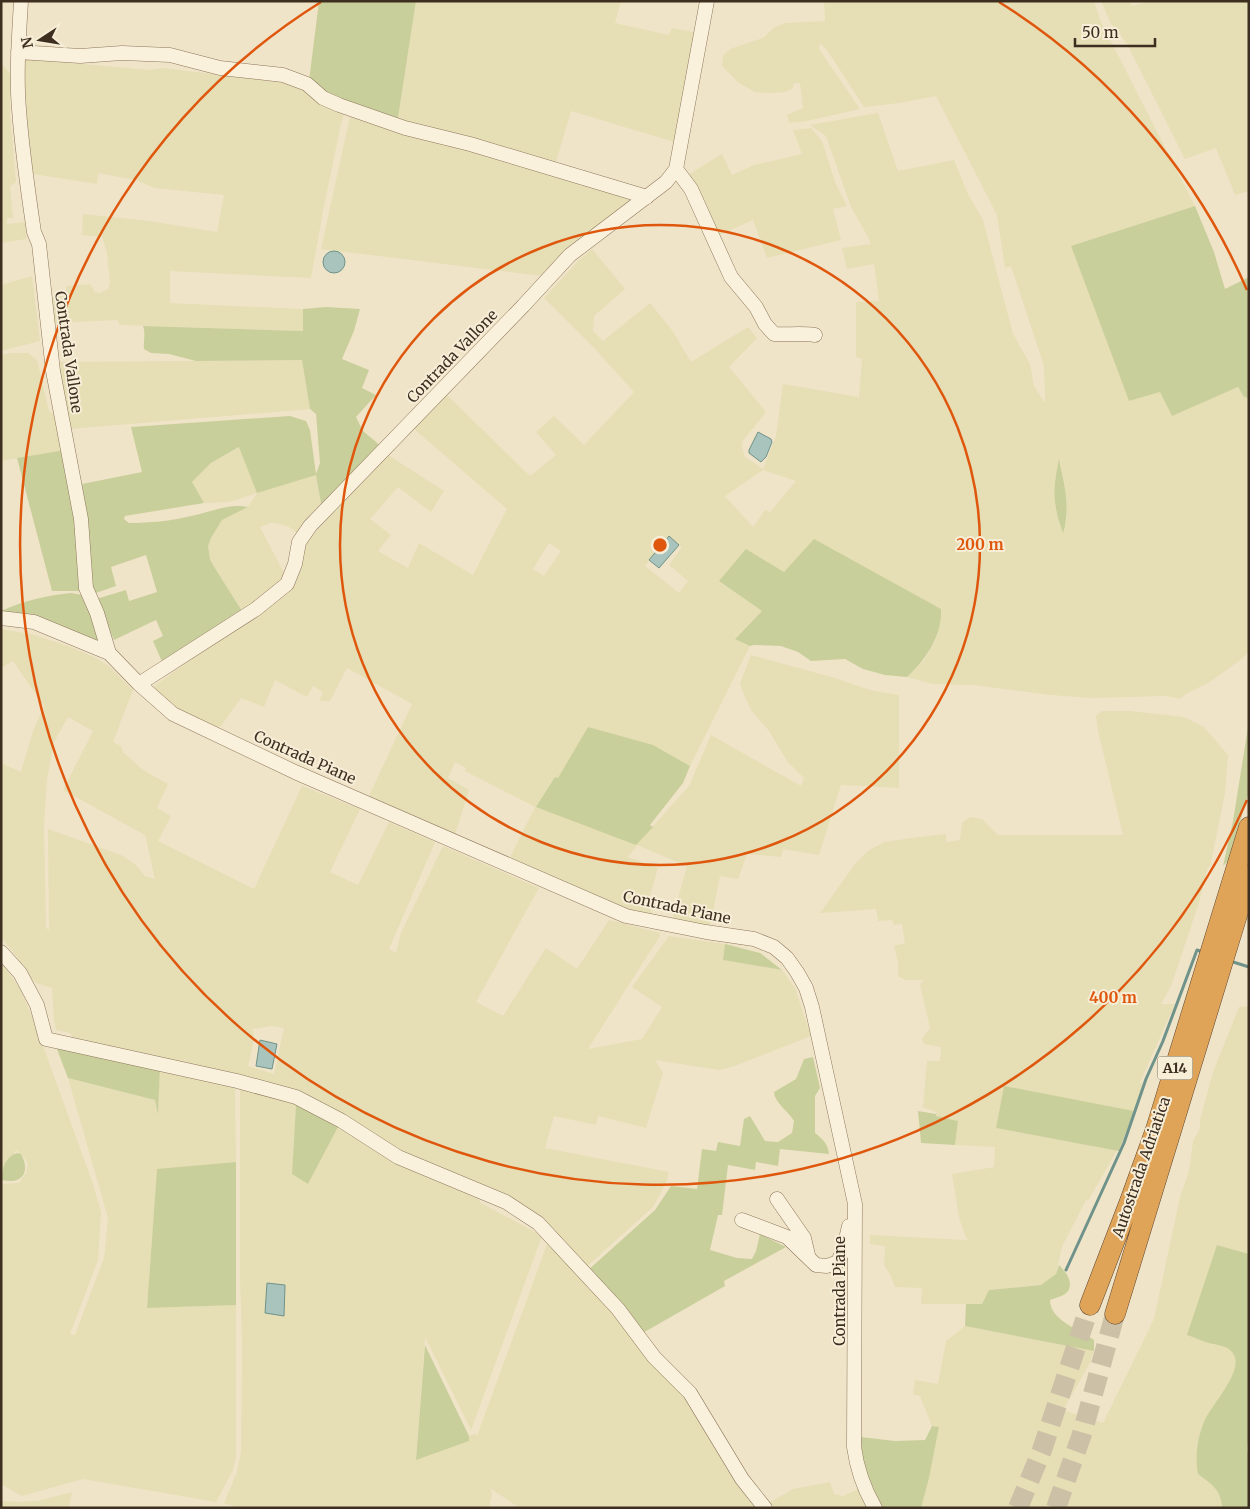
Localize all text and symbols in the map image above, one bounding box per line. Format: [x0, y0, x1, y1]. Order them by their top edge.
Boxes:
north arrow [15, 15, 65, 65]
scale bar [1075, 15, 1155, 47]
text: 50 m [1082, 23, 1119, 42]
text: N [17, 35, 37, 50]
street label: Contrada Vallone [51, 290, 87, 414]
street label: Contrada Vallone [403, 305, 502, 407]
text: 200 m [956, 535, 1004, 554]
centre of rings [651, 536, 669, 554]
street label: Contrada Piane [251, 726, 359, 788]
street label: Contrada Piane [621, 886, 733, 928]
text: 400 m [1089, 988, 1137, 1007]
road number: A14 [1158, 1056, 1192, 1080]
street label: Autostrada Adriatica [1108, 1094, 1174, 1241]
street label: Contrada Piane [830, 1236, 849, 1346]

